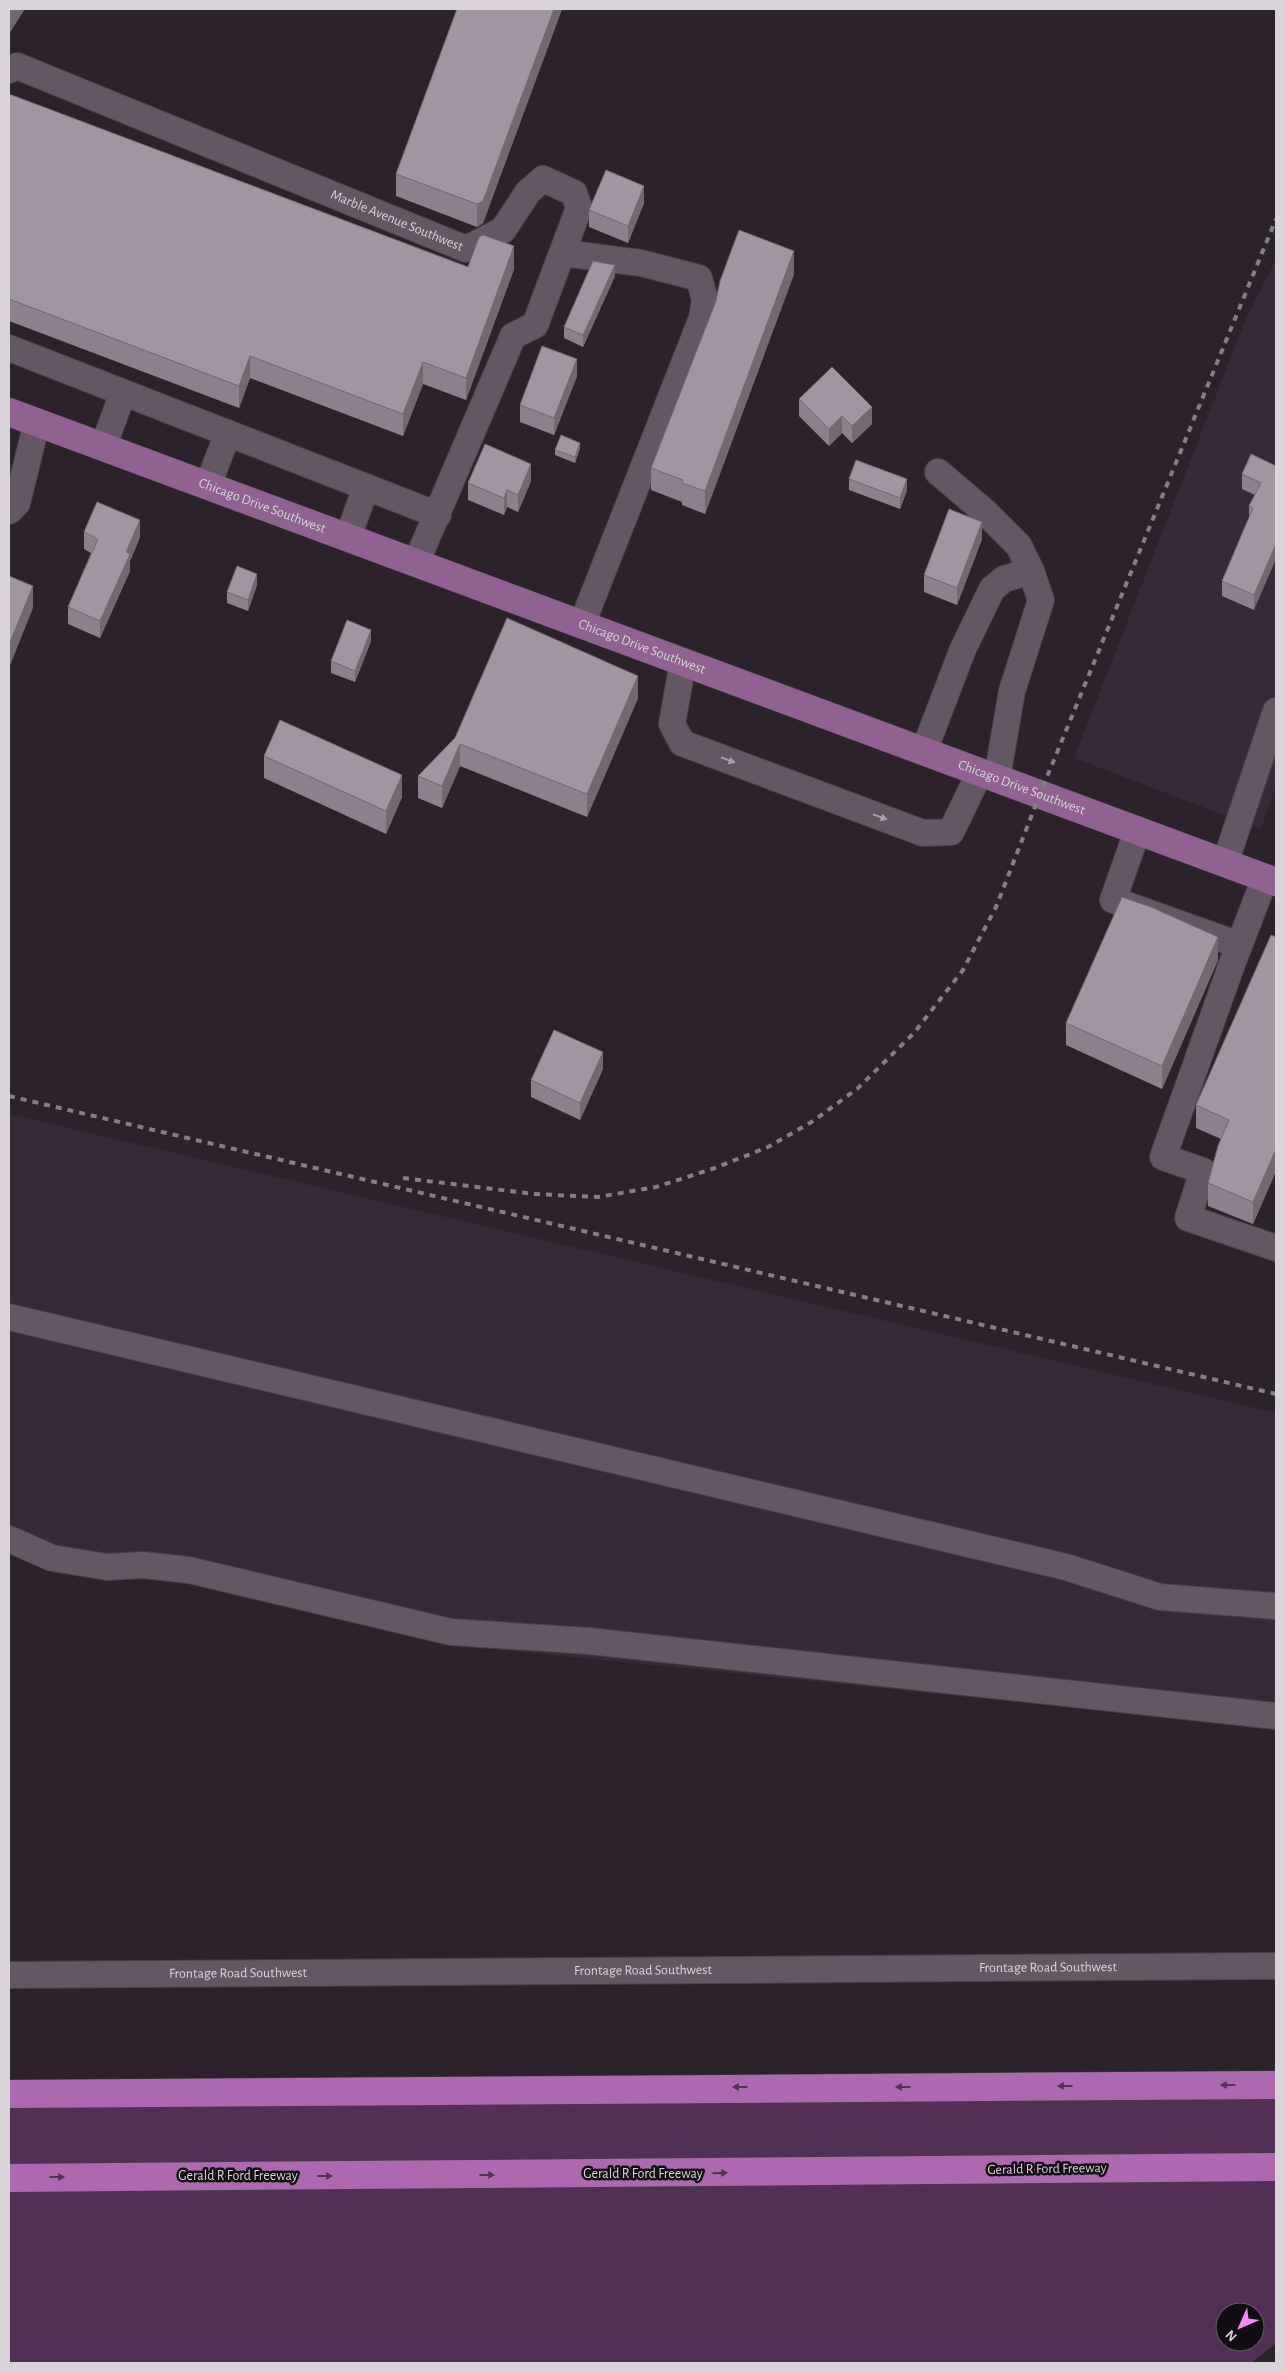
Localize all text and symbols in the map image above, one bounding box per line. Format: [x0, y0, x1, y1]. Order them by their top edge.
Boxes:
street label: Marble Avenue Southwest [329, 188, 465, 254]
street label: Chicago Drive Southwest [197, 476, 328, 536]
street label: Chicago Drive Southwest [576, 617, 708, 677]
one-way arrow [721, 756, 736, 764]
street label: Chicago Drive Southwest [956, 758, 1087, 818]
one-way arrow [873, 813, 888, 821]
street label: Frontage Road Southwest [979, 1960, 1118, 1975]
street label: Frontage Road Southwest [574, 1963, 713, 1978]
street label: Frontage Road Southwest [169, 1966, 308, 1981]
one-way arrow [1219, 2081, 1235, 2089]
one-way arrow [1057, 2082, 1073, 2090]
one-way arrow [894, 2083, 910, 2091]
one-way arrow [732, 2084, 748, 2092]
street label: Gerald R Ford Freeway [987, 2161, 1107, 2177]
street label: Gerald R Ford Freeway [583, 2167, 703, 2181]
street label: Gerald R Ford Freeway [178, 2169, 298, 2183]
one-way arrow [712, 2169, 728, 2177]
one-way arrow [480, 2171, 496, 2179]
one-way arrow [317, 2172, 333, 2180]
one-way arrow [50, 2173, 66, 2181]
north arrow [1215, 2302, 1265, 2352]
text: N [1223, 2327, 1240, 2344]

